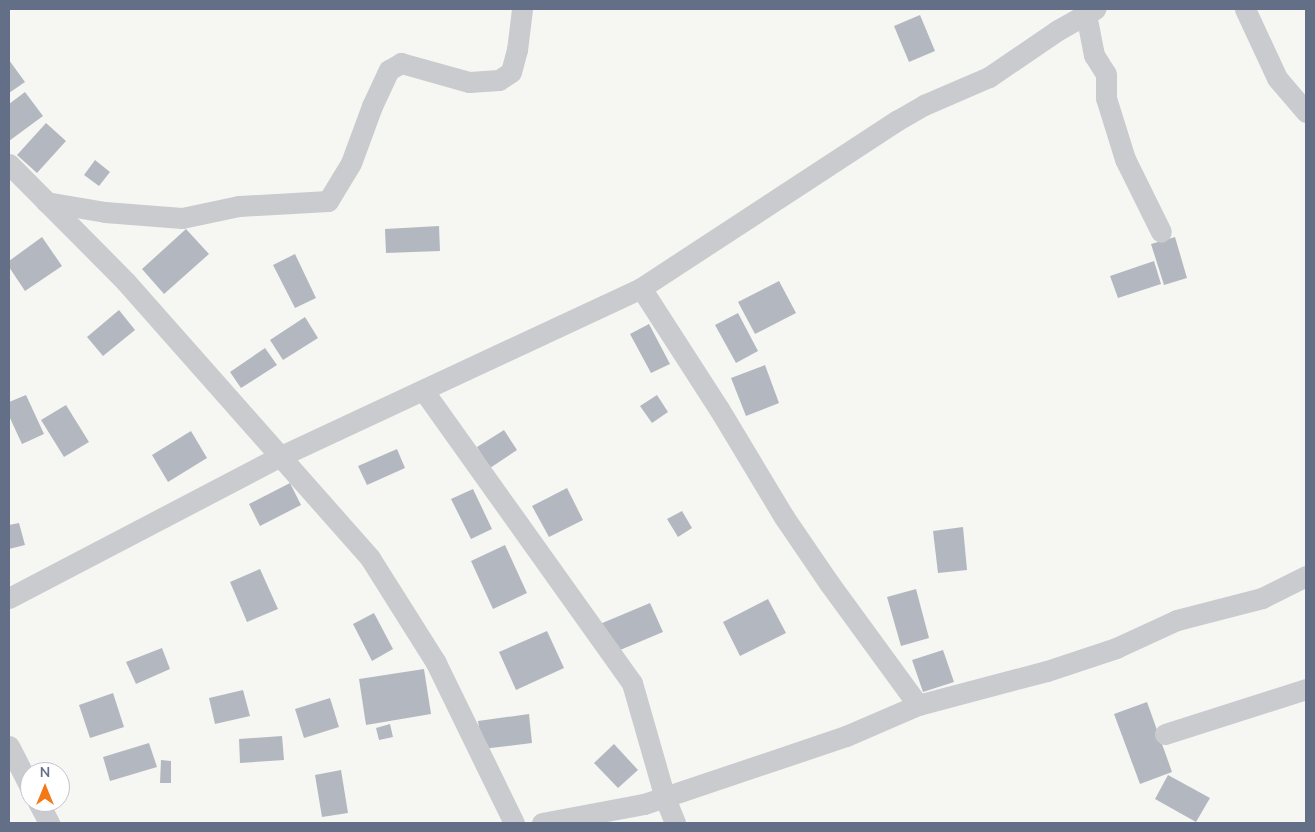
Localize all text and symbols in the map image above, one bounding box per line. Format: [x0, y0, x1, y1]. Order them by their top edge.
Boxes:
north arrow [20, 762, 70, 812]
text: N [40, 763, 50, 782]

